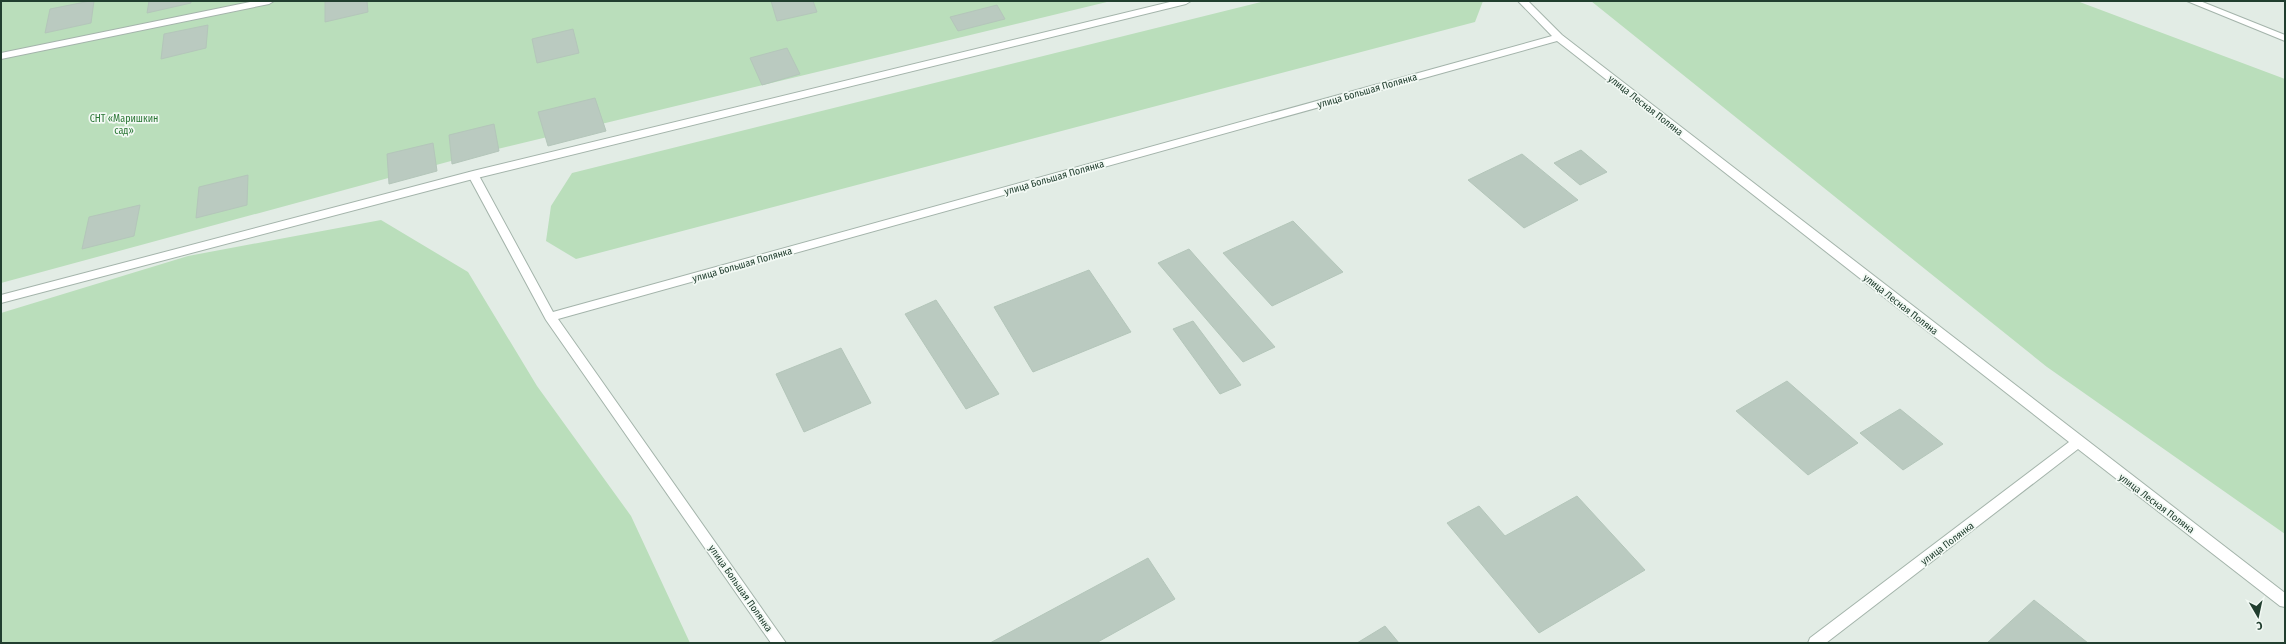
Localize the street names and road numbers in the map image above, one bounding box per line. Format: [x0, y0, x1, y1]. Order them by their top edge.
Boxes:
street label: улица Большая Полянка [1316, 71, 1419, 111]
street label: улица Лесная Поляна [1606, 73, 1685, 139]
street label: улица Большая Полянка [1003, 158, 1106, 198]
street label: улица Большая Полянка [691, 245, 794, 285]
street label: улица Лесная Поляна [1861, 272, 1940, 338]
street label: улица Лесная Поляна [2116, 471, 2197, 536]
street label: улица Полянка [1919, 520, 1977, 568]
street label: улица Большая Полянка [706, 543, 775, 634]

